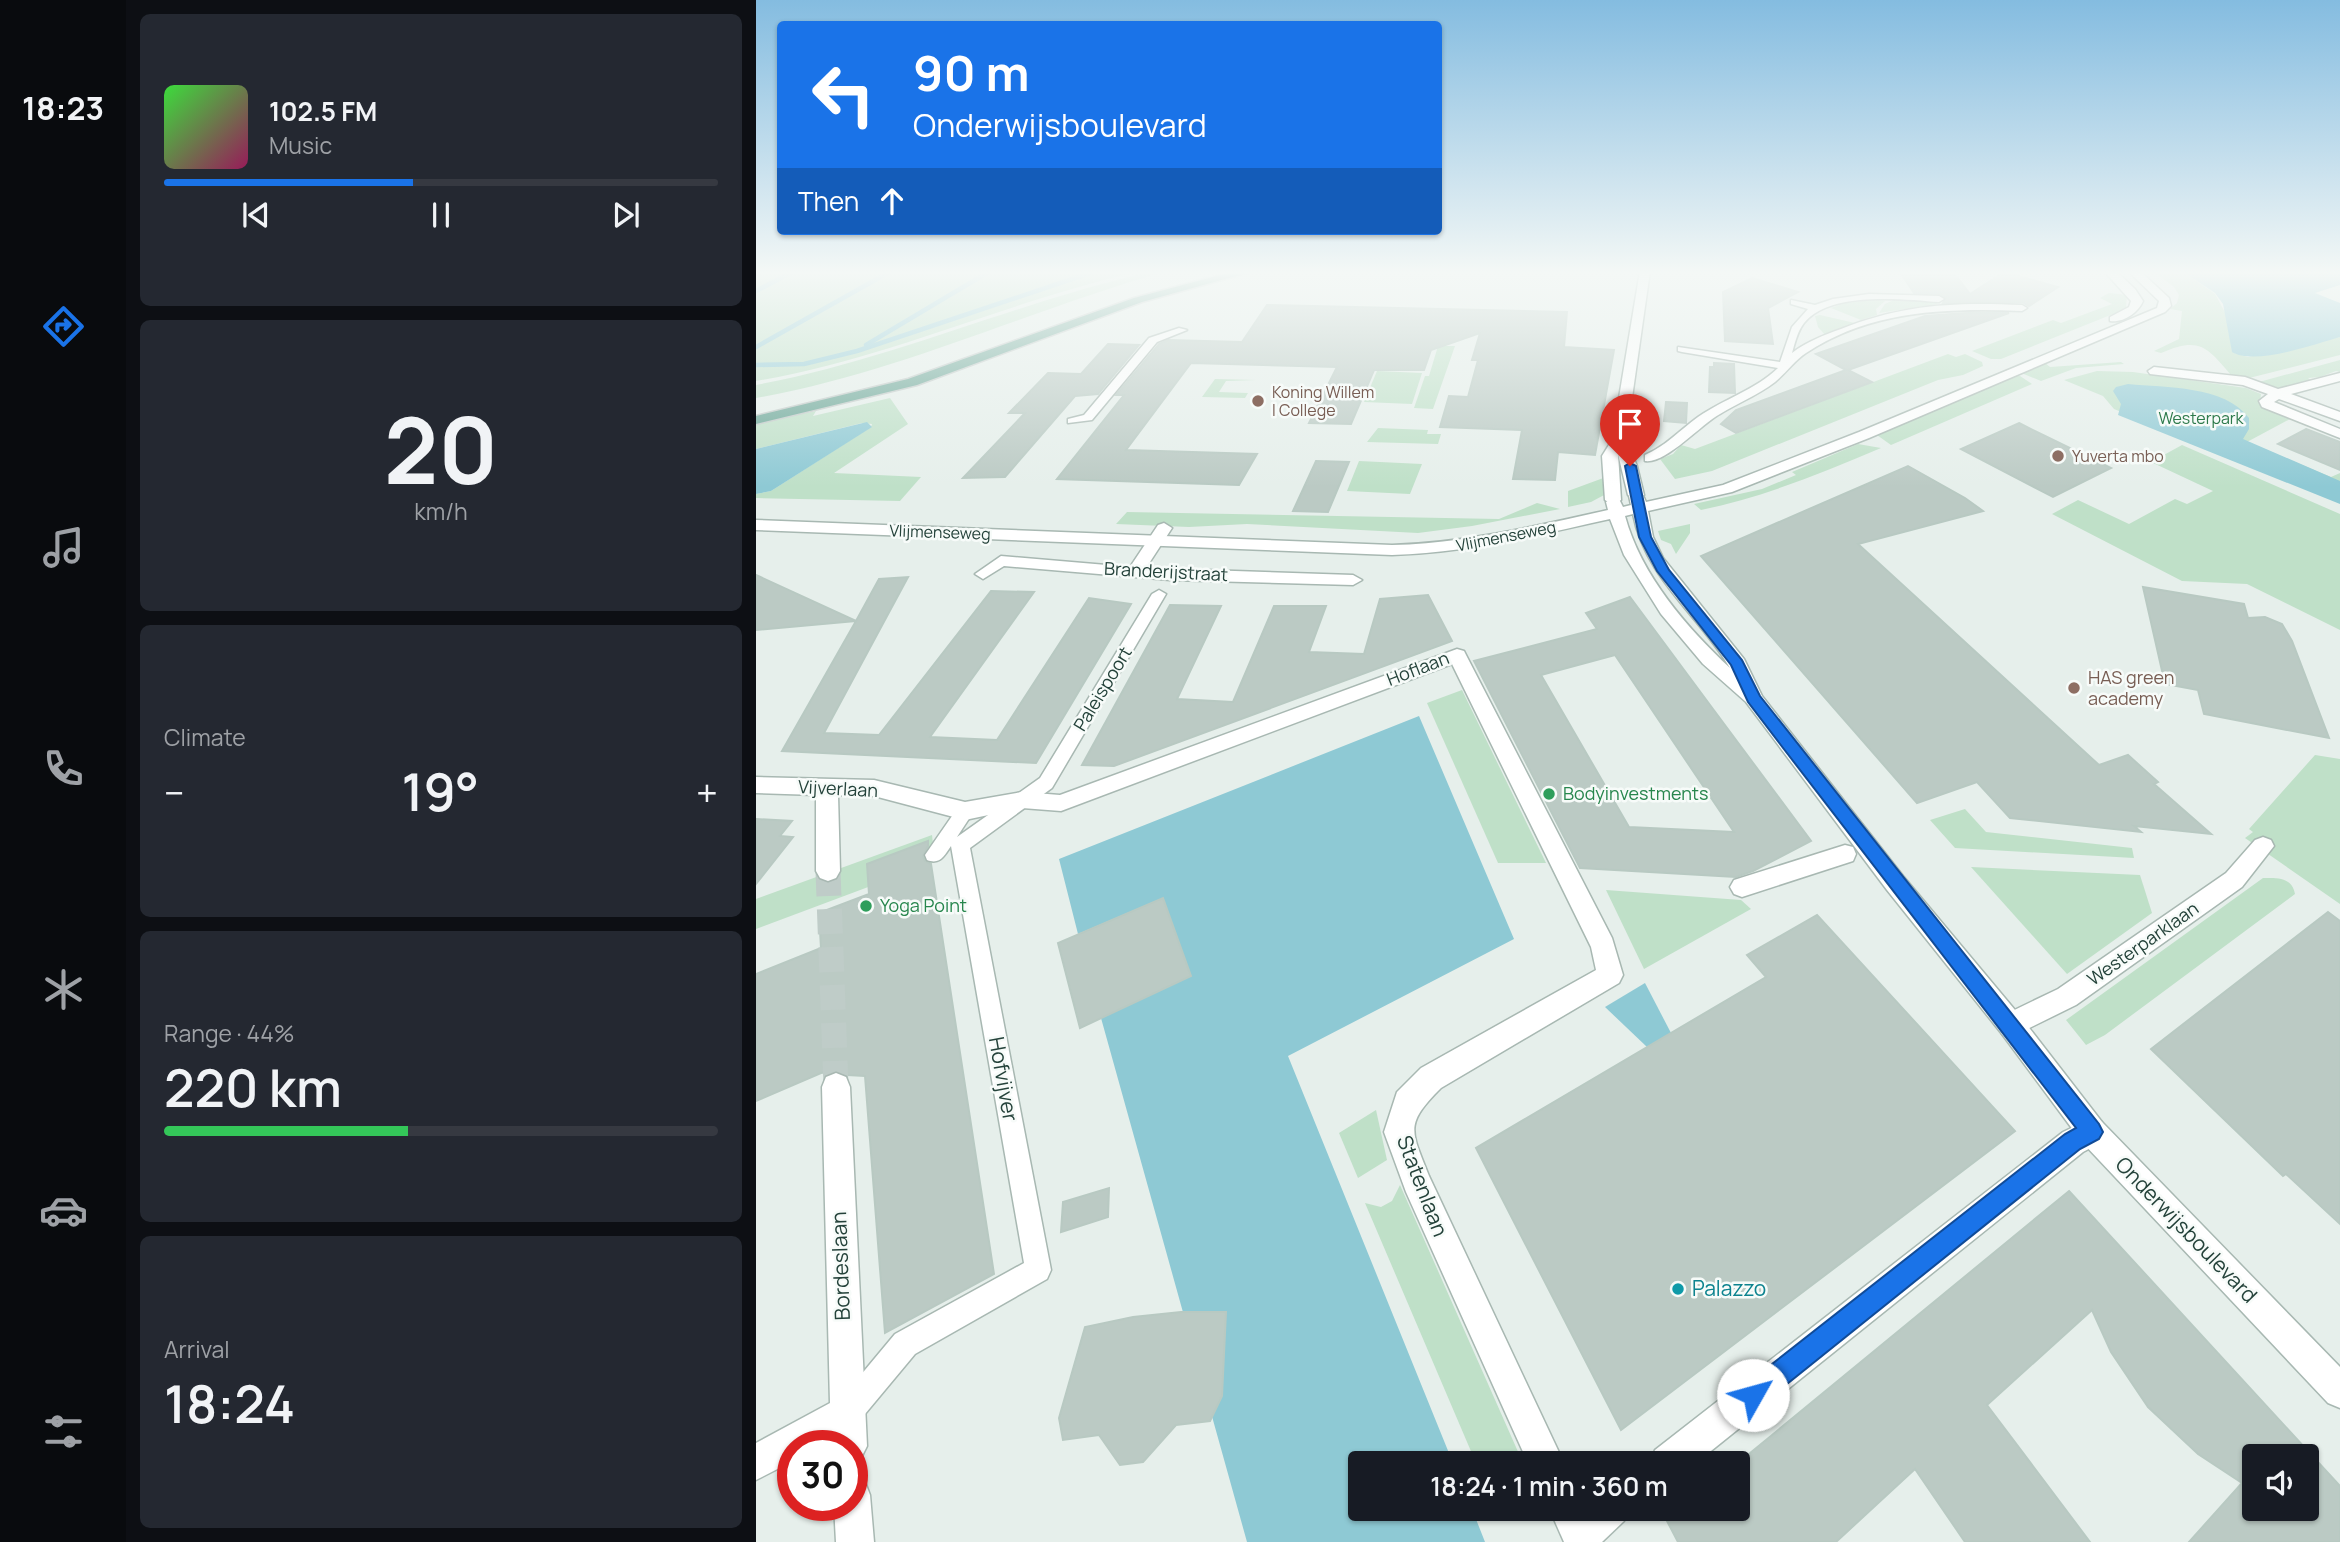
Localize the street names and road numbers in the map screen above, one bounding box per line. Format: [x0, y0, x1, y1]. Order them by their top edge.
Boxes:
street label: Vlijmenseweg [1454, 516, 1558, 556]
street label: Vlijmenseweg [889, 519, 991, 545]
street label: Branderijstraat [1103, 556, 1229, 586]
street label: Paleispoort [1068, 642, 1137, 735]
street label: Hoflaan [1383, 645, 1452, 691]
street label: Vijverlaan [798, 774, 879, 802]
street label: Westerparklaan [2082, 896, 2203, 990]
street label: Hofvijver [983, 1034, 1025, 1124]
street label: Statenlaan [1391, 1131, 1455, 1240]
street label: Onderwijsboulevard [2110, 1150, 2264, 1308]
street label: Bordeslaan [824, 1211, 856, 1321]

